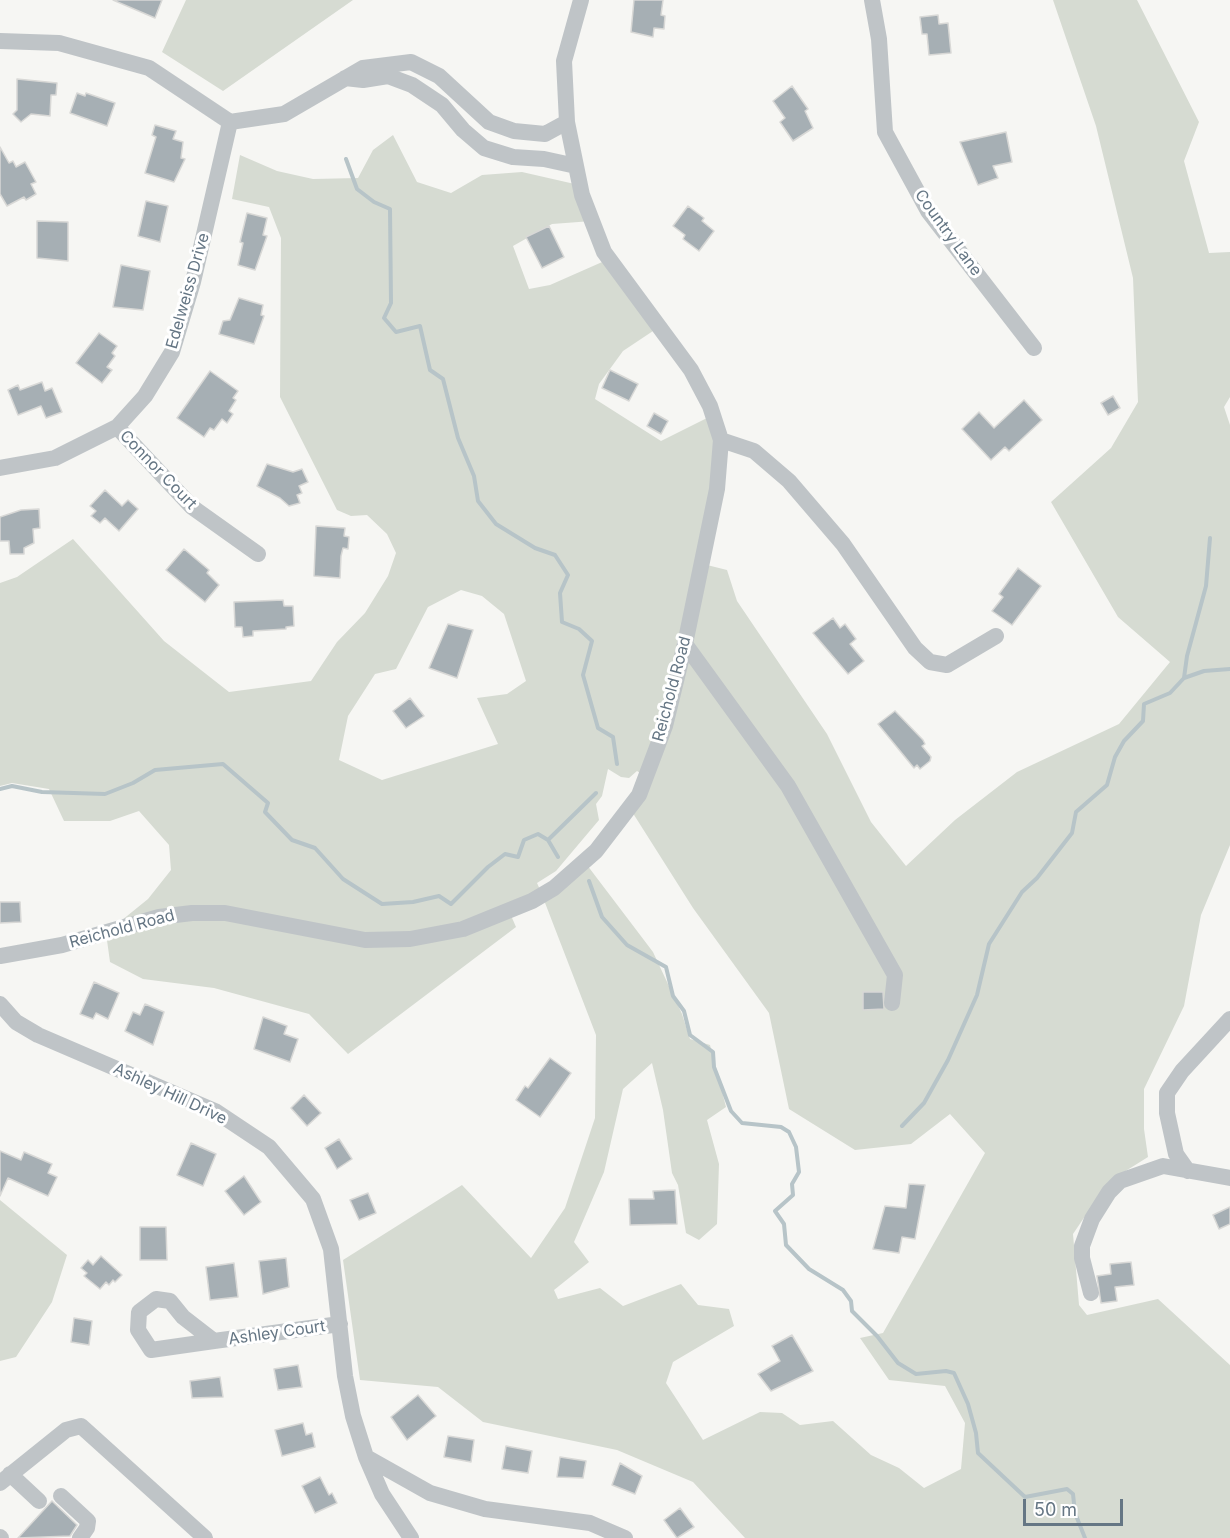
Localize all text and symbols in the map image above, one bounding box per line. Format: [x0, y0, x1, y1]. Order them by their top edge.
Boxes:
street label: Country Lane [910, 186, 986, 280]
street label: Edelweiss Drive [162, 231, 214, 351]
street label: Connor Court [115, 426, 201, 514]
street label: Reichold Road [649, 634, 695, 744]
street label: Reichold Road [67, 906, 177, 952]
street label: Ashley Hill Drive [110, 1059, 230, 1129]
street label: Ashley Court [227, 1317, 327, 1349]
scale bar [1026, 1487, 1126, 1525]
text: 50 m [1034, 1499, 1077, 1520]

